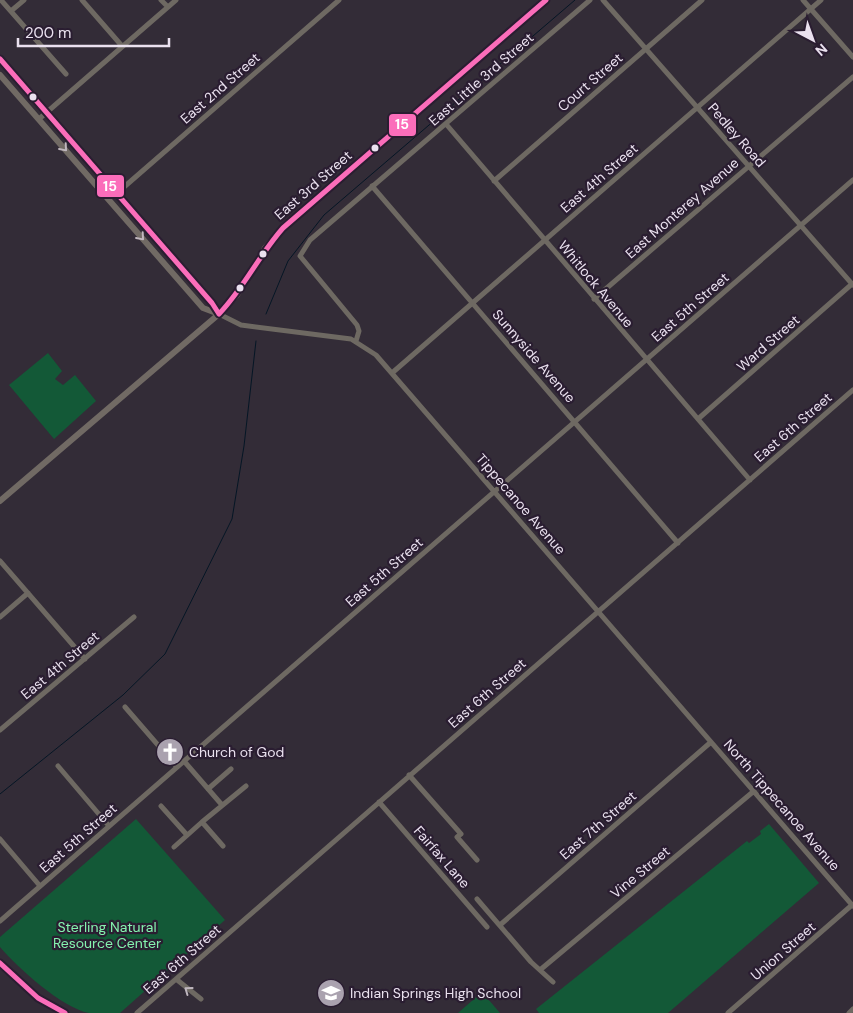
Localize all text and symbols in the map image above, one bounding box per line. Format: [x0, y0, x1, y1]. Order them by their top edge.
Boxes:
scale bar [18, 15, 169, 47]
north arrow [788, 15, 838, 65]
text: 200 m [25, 23, 71, 43]
street label: East Little 3rd Street [425, 28, 537, 130]
text: N [812, 40, 831, 60]
street label: East 2nd Street [176, 48, 264, 128]
street label: Court Street [554, 49, 626, 115]
unlabelled marker [28, 92, 38, 102]
street label: Pedley Road [704, 99, 770, 171]
line badge: 15 [388, 113, 417, 137]
text: 15 [395, 115, 409, 133]
street label: East 4th Street [557, 139, 641, 217]
one-way arrow [58, 142, 67, 151]
unlabelled marker [370, 143, 380, 153]
street label: East 3rd Street [271, 146, 355, 224]
street label: East Monterey Avenue [622, 154, 742, 262]
line badge: 15 [96, 174, 125, 198]
text: 15 [103, 177, 117, 195]
one-way arrow [136, 231, 144, 240]
street label: Whitlock Avenue [554, 237, 638, 331]
unlabelled marker [258, 249, 268, 259]
street label: East 5th Street [648, 268, 732, 346]
unlabelled marker [235, 283, 245, 293]
street label: Sunnyside Avenue [489, 306, 579, 406]
street label: Ward Street [733, 311, 803, 375]
street label: East 6th Street [750, 388, 836, 466]
street label: Tippecanoe Avenue [472, 450, 570, 558]
street label: East 5th Street [342, 533, 426, 611]
street label: East 4th Street [17, 627, 103, 703]
street label: East 6th Street [444, 654, 530, 732]
street label: North Tippecanoe Avenue [720, 736, 844, 874]
church icon: Church of God [155, 737, 185, 767]
place label: Church of God [189, 743, 284, 761]
street label: East 7th Street [556, 787, 640, 863]
street label: East 5th Street [36, 799, 120, 877]
street label: Fairfax Lane [410, 822, 474, 892]
street label: Vine Street [607, 842, 673, 902]
park label: Sterling Natural Resource Center [53, 918, 161, 952]
street label: Union Street [747, 918, 819, 984]
street label: East 6th Street [139, 920, 225, 998]
school or university icon: Indian Springs High School [316, 978, 346, 1008]
place label: Indian Springs High School [350, 984, 521, 1002]
one-way arrow [184, 987, 194, 996]

